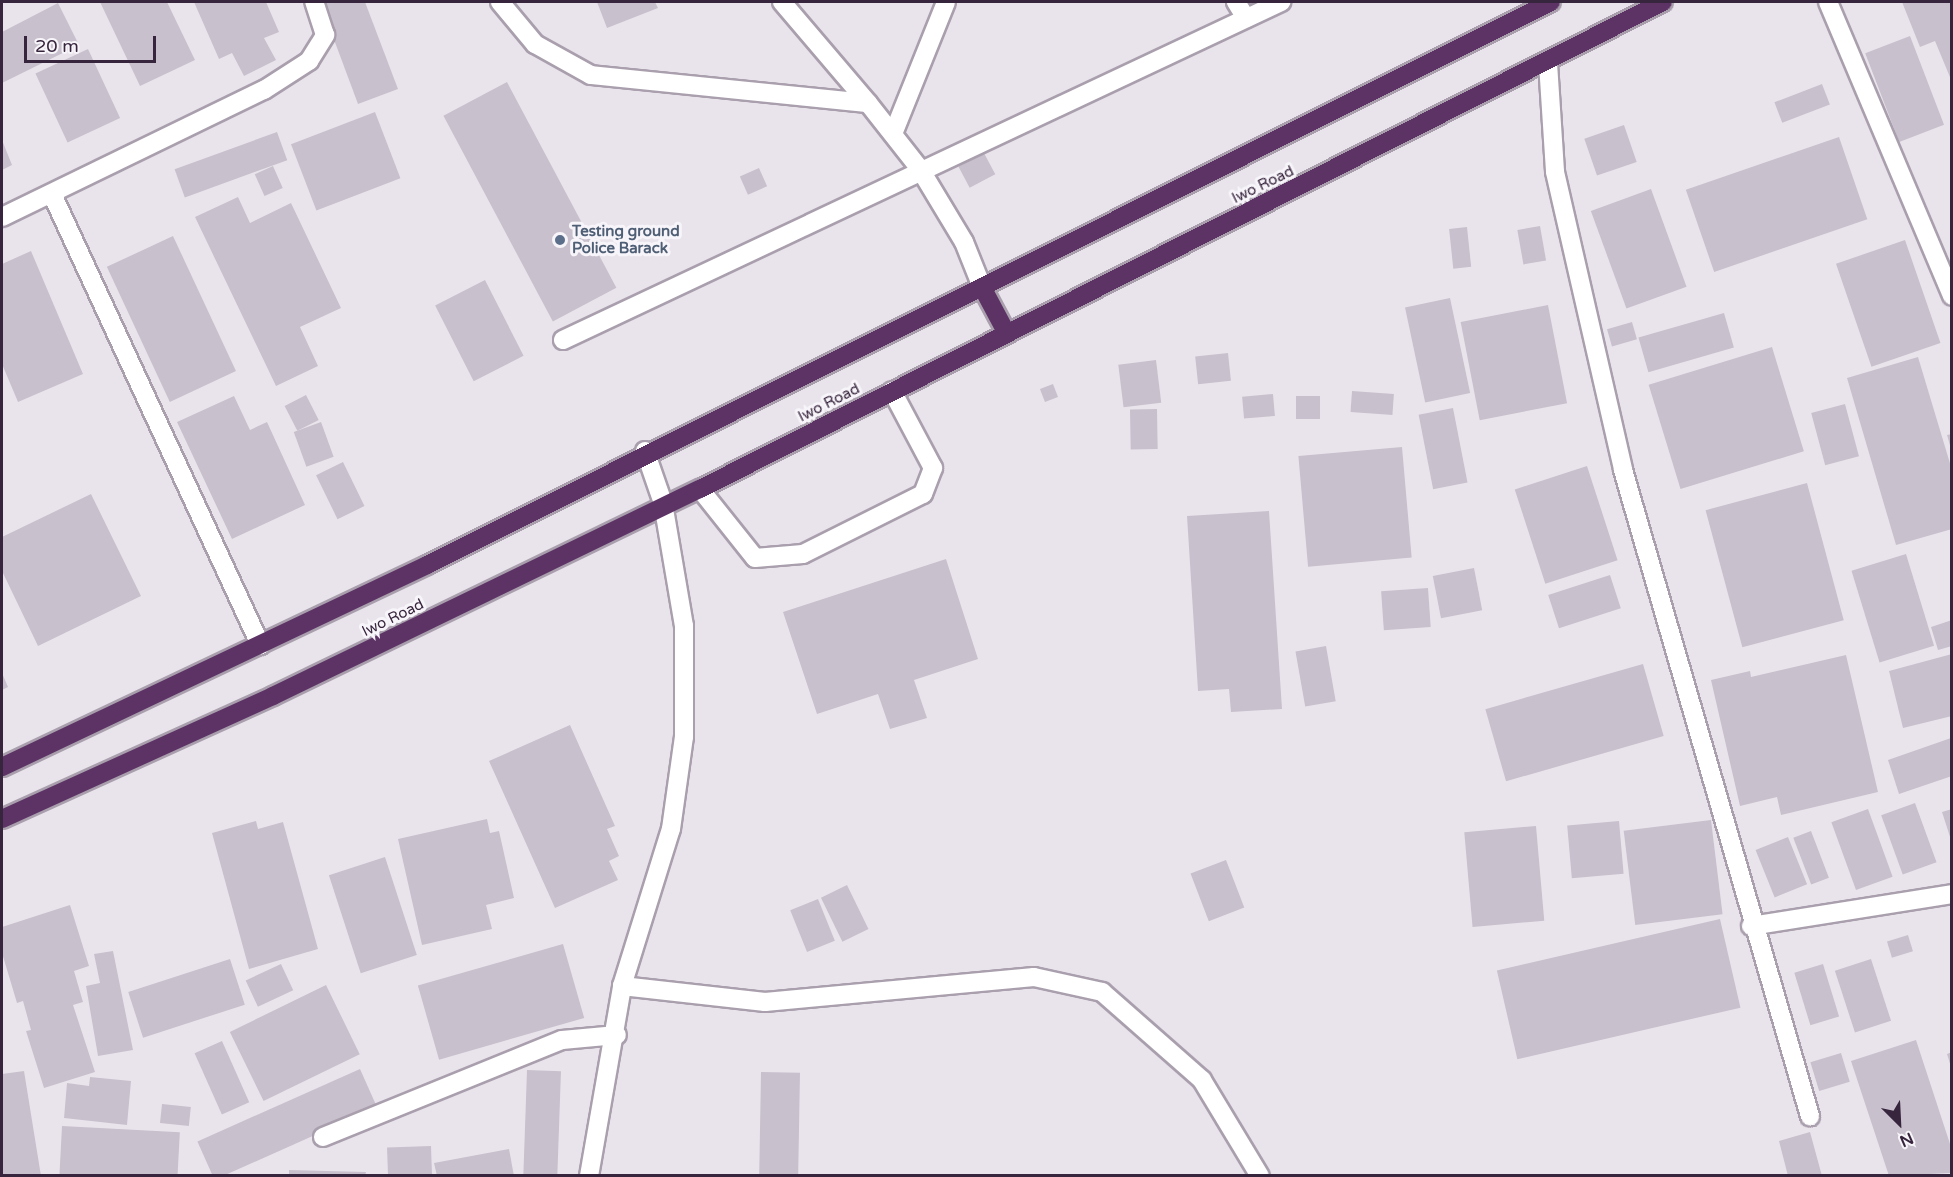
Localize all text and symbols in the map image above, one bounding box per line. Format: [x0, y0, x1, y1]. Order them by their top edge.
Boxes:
scale bar [27, 24, 159, 62]
text: 20 m [35, 35, 79, 57]
street label: Iwo Road [1229, 162, 1297, 208]
place label: Testing ground Police Barack [572, 222, 680, 257]
marker: Testing ground Police Barack [553, 233, 567, 247]
street label: Iwo Road [795, 380, 863, 426]
street label: Iwo Road [359, 595, 427, 641]
north arrow [1869, 1093, 1929, 1153]
text: N [1896, 1128, 1916, 1151]

